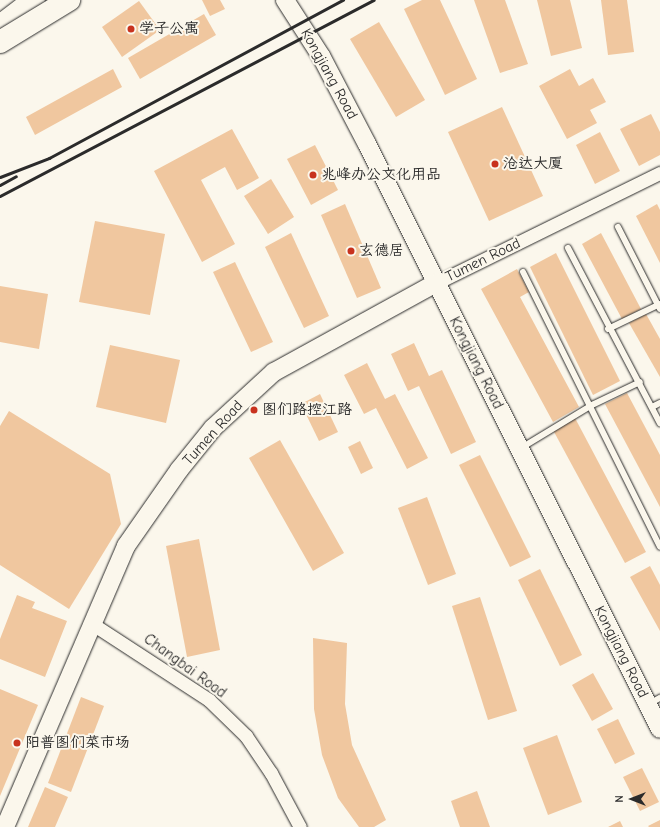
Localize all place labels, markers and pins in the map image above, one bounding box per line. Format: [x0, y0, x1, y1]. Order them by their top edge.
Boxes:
place label: 学子公寓 [139, 20, 199, 38]
marker: 学子公寓 [126, 24, 136, 34]
place label: 沧达大厦 [503, 155, 563, 173]
marker: 沧达大厦 [490, 159, 500, 169]
place label: 兆峰办公文化用品 [321, 166, 441, 184]
marker: 兆峰办公文化用品 [308, 170, 318, 180]
place label: 玄德居 [359, 242, 404, 260]
marker: 玄德居 [346, 246, 356, 256]
place label: 图们路控江路 [262, 401, 352, 419]
marker: 图们路控江路 [249, 405, 259, 415]
place label: 阳普图们菜市场 [25, 734, 130, 752]
marker: 阳普图们菜市场 [12, 738, 22, 748]

